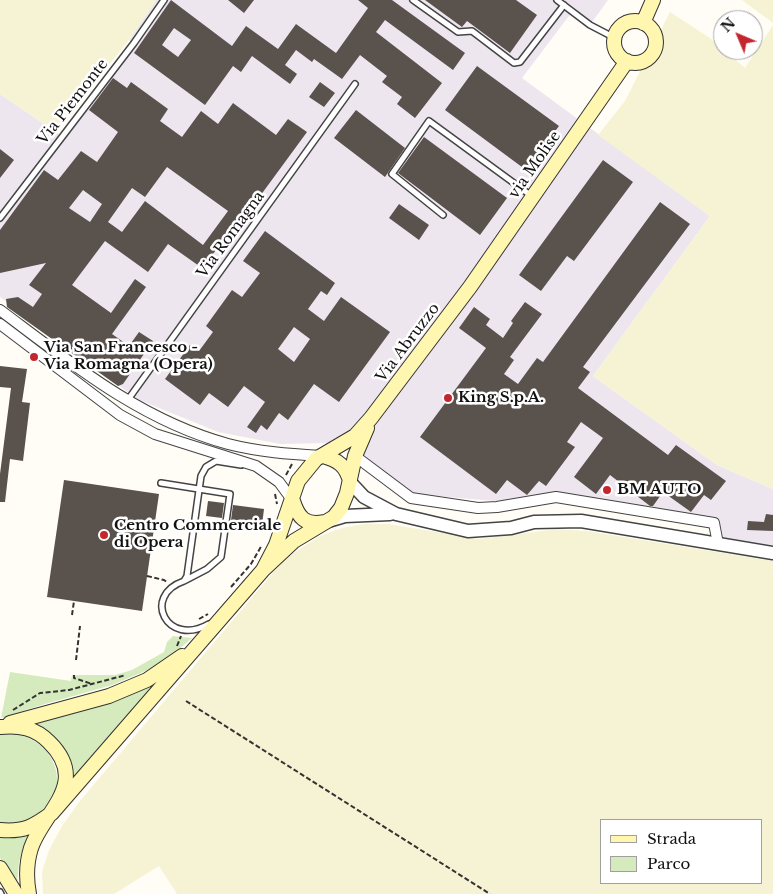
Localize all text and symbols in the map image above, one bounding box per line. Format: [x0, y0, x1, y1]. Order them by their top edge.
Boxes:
north arrow [713, 10, 763, 60]
text: N [717, 14, 739, 36]
street label: Via Piemonte [34, 56, 112, 148]
street label: via Molise [505, 128, 565, 202]
street label: Via Romagna [193, 188, 269, 282]
street label: Via Abruzzo [372, 300, 444, 386]
place label: Via San Francesco - Via Romagna (Opera) [44, 339, 213, 374]
marker: Via San Francesco - Via Romagna (Opera) [28, 351, 40, 363]
place label: King S.p.A. [458, 389, 544, 407]
marker: King S.p.A. [442, 392, 454, 404]
place label: BM AUTO [617, 481, 701, 499]
marker: BM AUTO [601, 484, 613, 496]
place label: Centro Commerciale di Opera [114, 517, 281, 552]
marker: Centro Commerciale di Opera [98, 529, 110, 541]
legend [600, 819, 763, 884]
text: Strada [647, 829, 696, 848]
text: Parco [647, 854, 690, 873]

